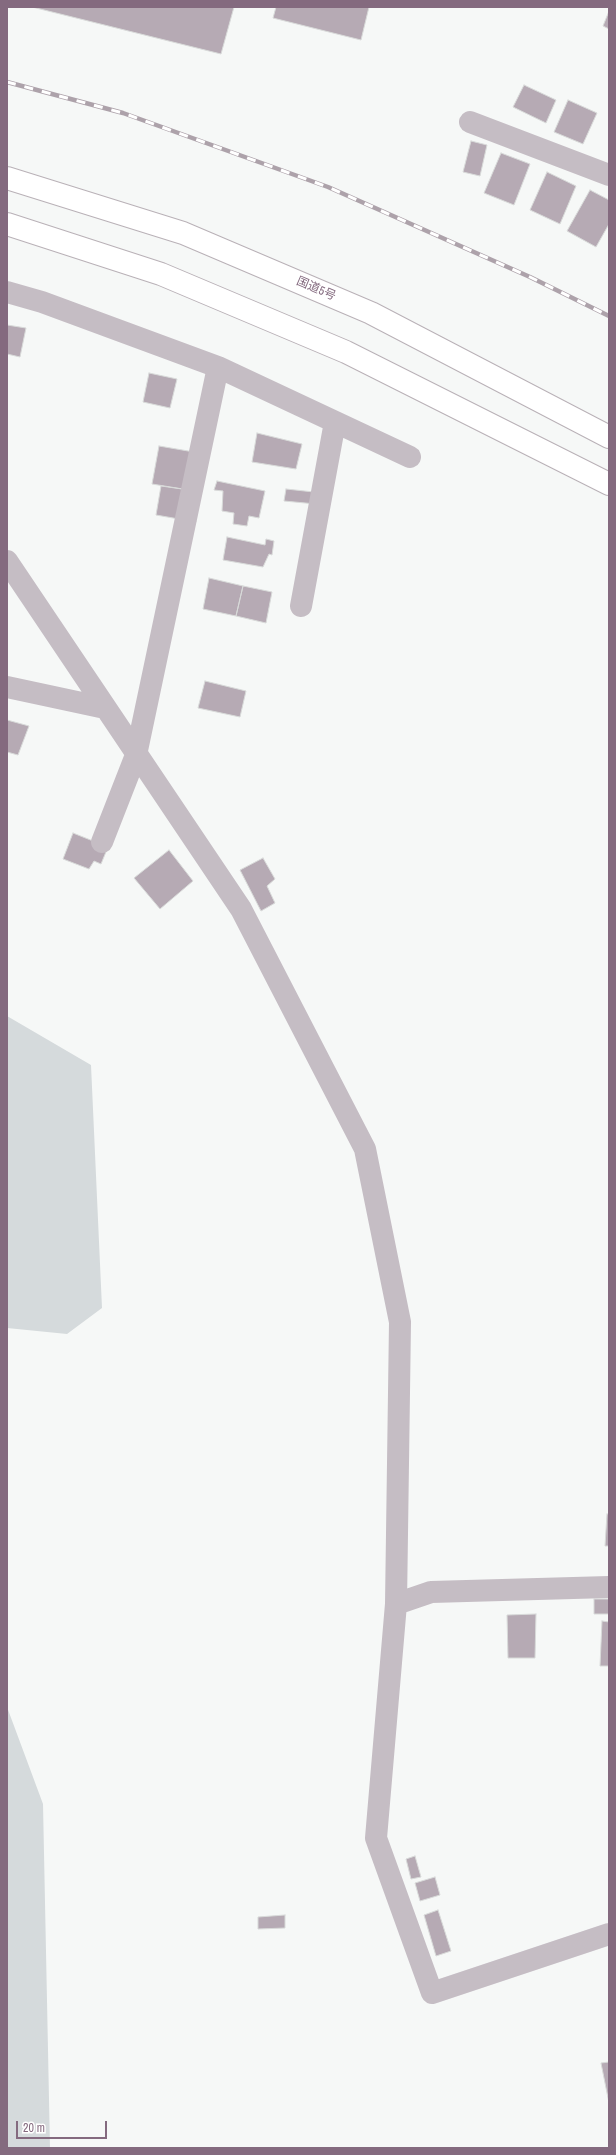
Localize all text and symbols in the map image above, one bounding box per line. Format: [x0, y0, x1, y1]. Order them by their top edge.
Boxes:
street label: 国道5号 [294, 274, 338, 304]
scale bar [18, 2113, 109, 2139]
text: 20 m [23, 2120, 45, 2136]

